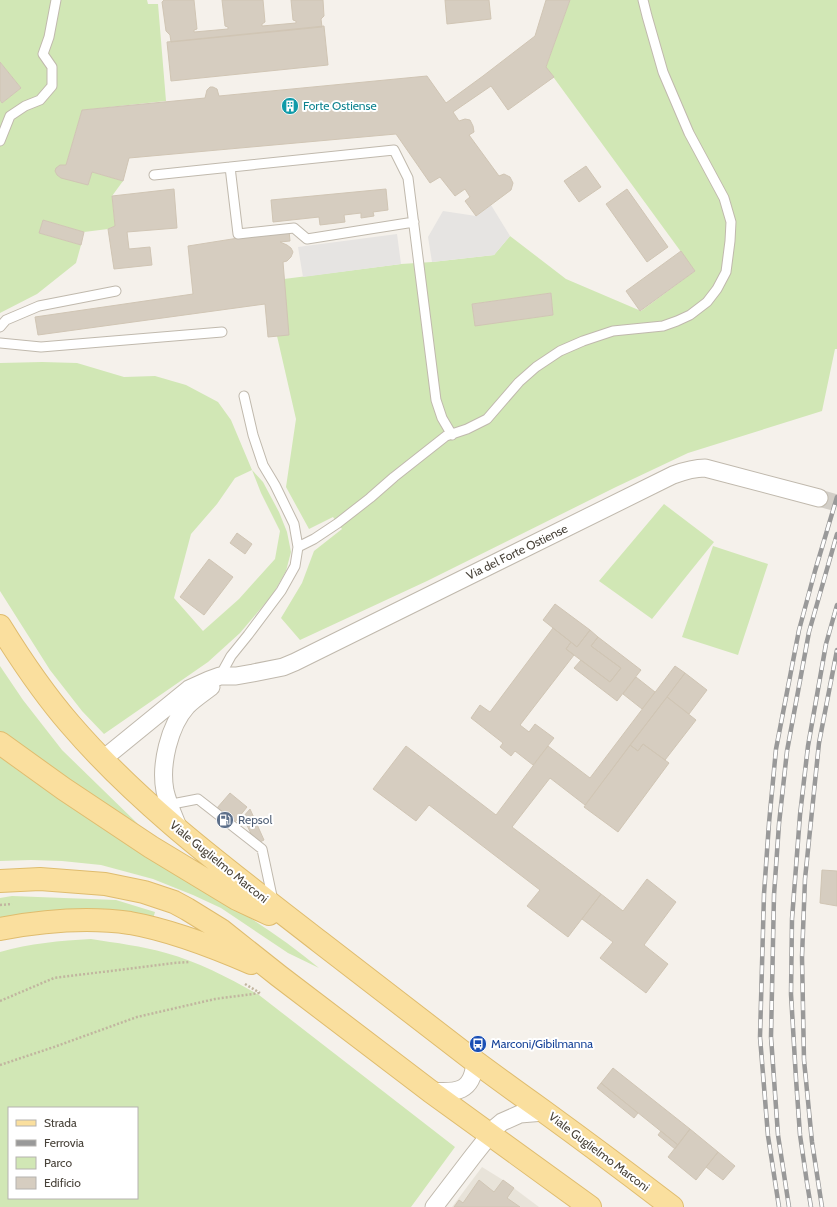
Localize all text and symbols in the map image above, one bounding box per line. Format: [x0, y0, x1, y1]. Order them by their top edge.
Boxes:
building icon: Forte Ostiense [280, 96, 300, 116]
place label: Forte Ostiense [303, 98, 377, 113]
street label: Via del Forte Ostiense [464, 521, 570, 583]
fuel station icon: Repsol [215, 810, 235, 830]
place label: Repsol [238, 812, 272, 827]
street label: Viale Guglielmo Marconi [167, 817, 272, 906]
bus stop icon: Marconi/Gibilmanna [468, 1034, 488, 1054]
place label: Marconi/Gibilmanna [491, 1036, 593, 1051]
legend [8, 1107, 138, 1199]
street label: Viale Guglielmo Marconi [546, 1109, 653, 1194]
text: Strada [44, 1115, 77, 1130]
text: Ferrovia [44, 1135, 84, 1150]
text: Parco [44, 1155, 72, 1170]
text: Edificio [44, 1175, 81, 1190]

